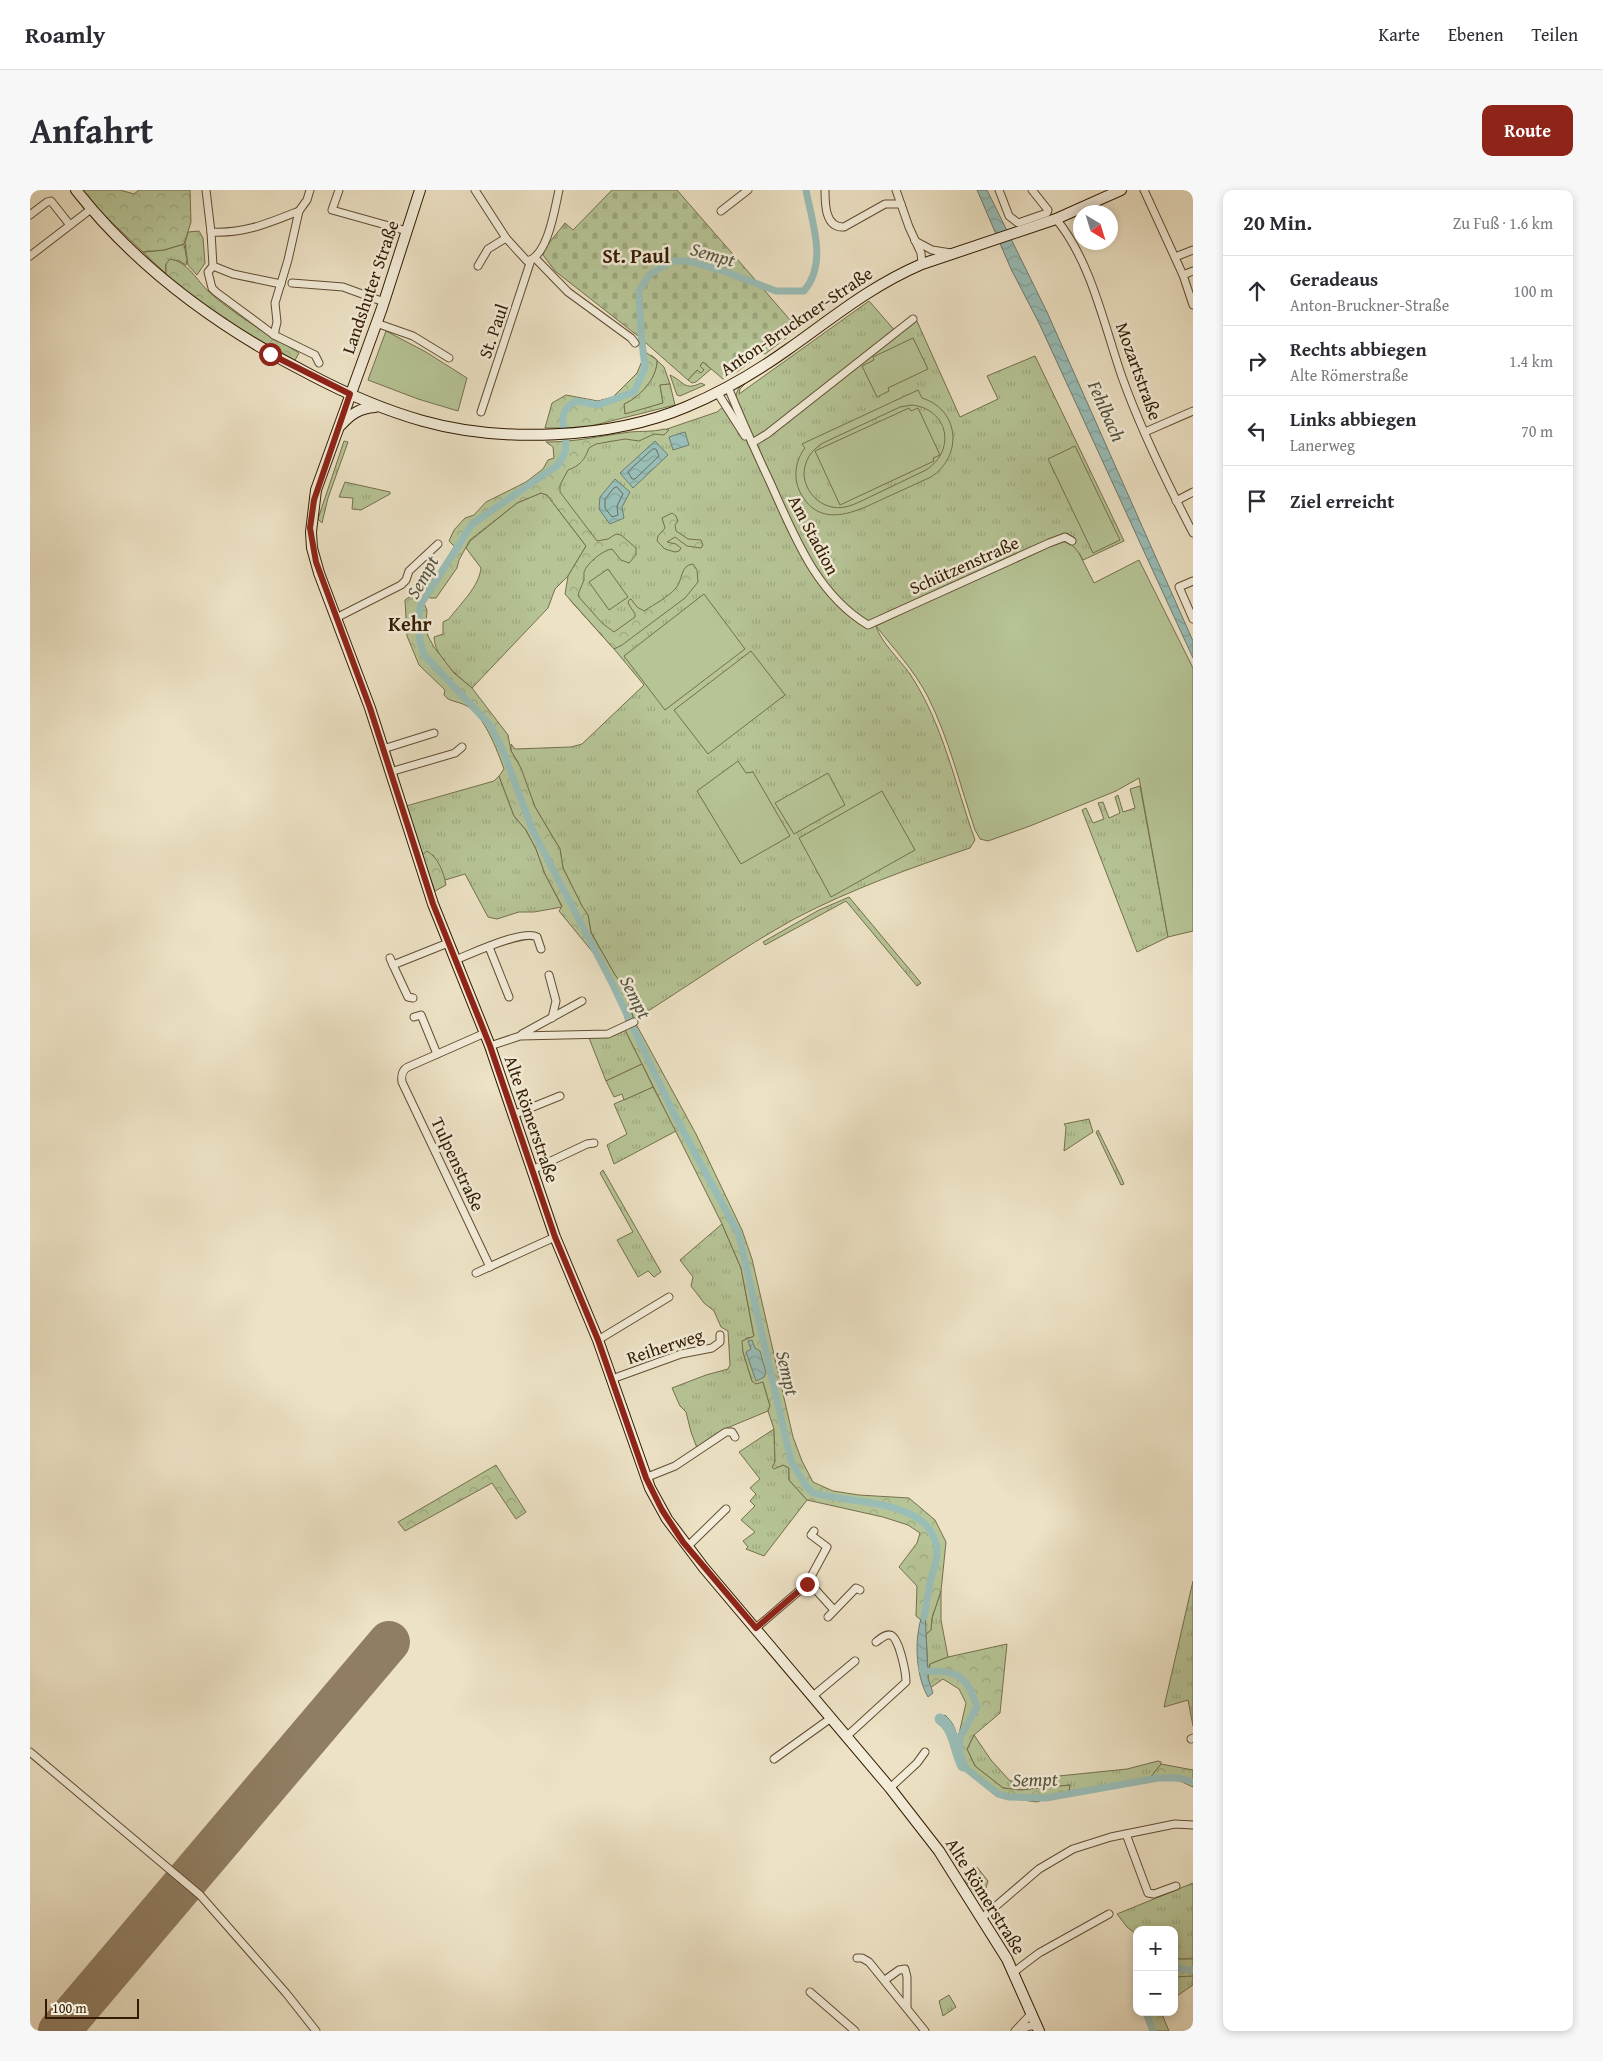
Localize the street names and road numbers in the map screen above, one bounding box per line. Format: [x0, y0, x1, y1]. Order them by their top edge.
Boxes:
street label: Landshuter Straße [334, 216, 406, 358]
street label: Anton-Bruckner-Straße [714, 260, 878, 382]
street label: St. Paul [471, 300, 515, 362]
street label: Mozartstraße [1109, 318, 1169, 424]
street label: Am Stadion [782, 490, 846, 580]
street label: Schützenstraße [905, 529, 1023, 601]
street label: Alte Römerstraße [498, 1052, 566, 1186]
street label: Tulpenstraße [424, 1112, 492, 1216]
street label: Reiherweg [623, 1321, 707, 1371]
street label: Alte Römerstraße [939, 1832, 1033, 1960]

